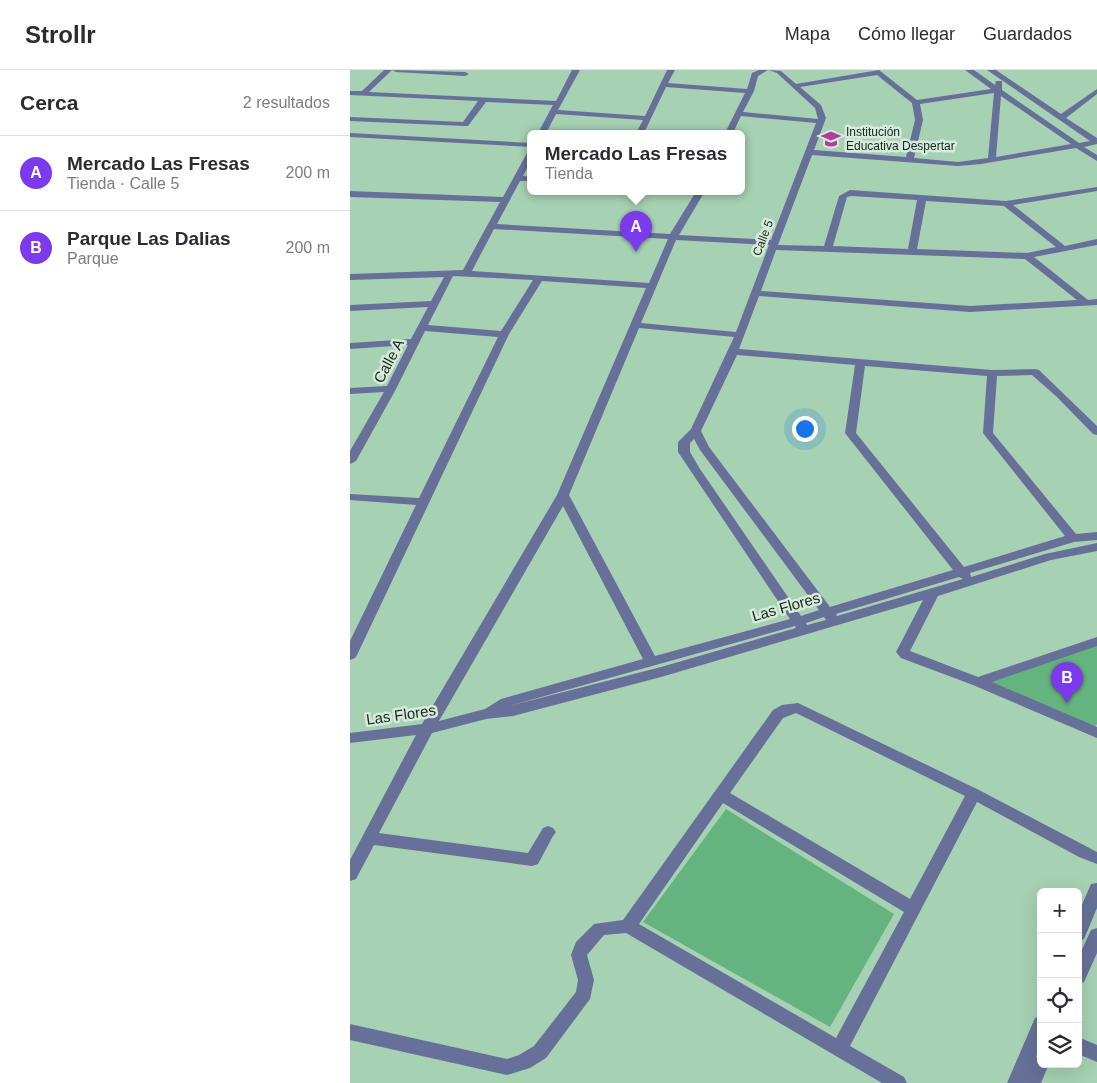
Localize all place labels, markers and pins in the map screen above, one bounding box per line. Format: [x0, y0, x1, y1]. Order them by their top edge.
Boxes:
place label: Institución Educativa Despertar [846, 125, 955, 153]
school or university icon: Institución Educativa Despertar [820, 128, 842, 150]
pin: A [620, 211, 652, 252]
pin: B [1051, 662, 1083, 703]

